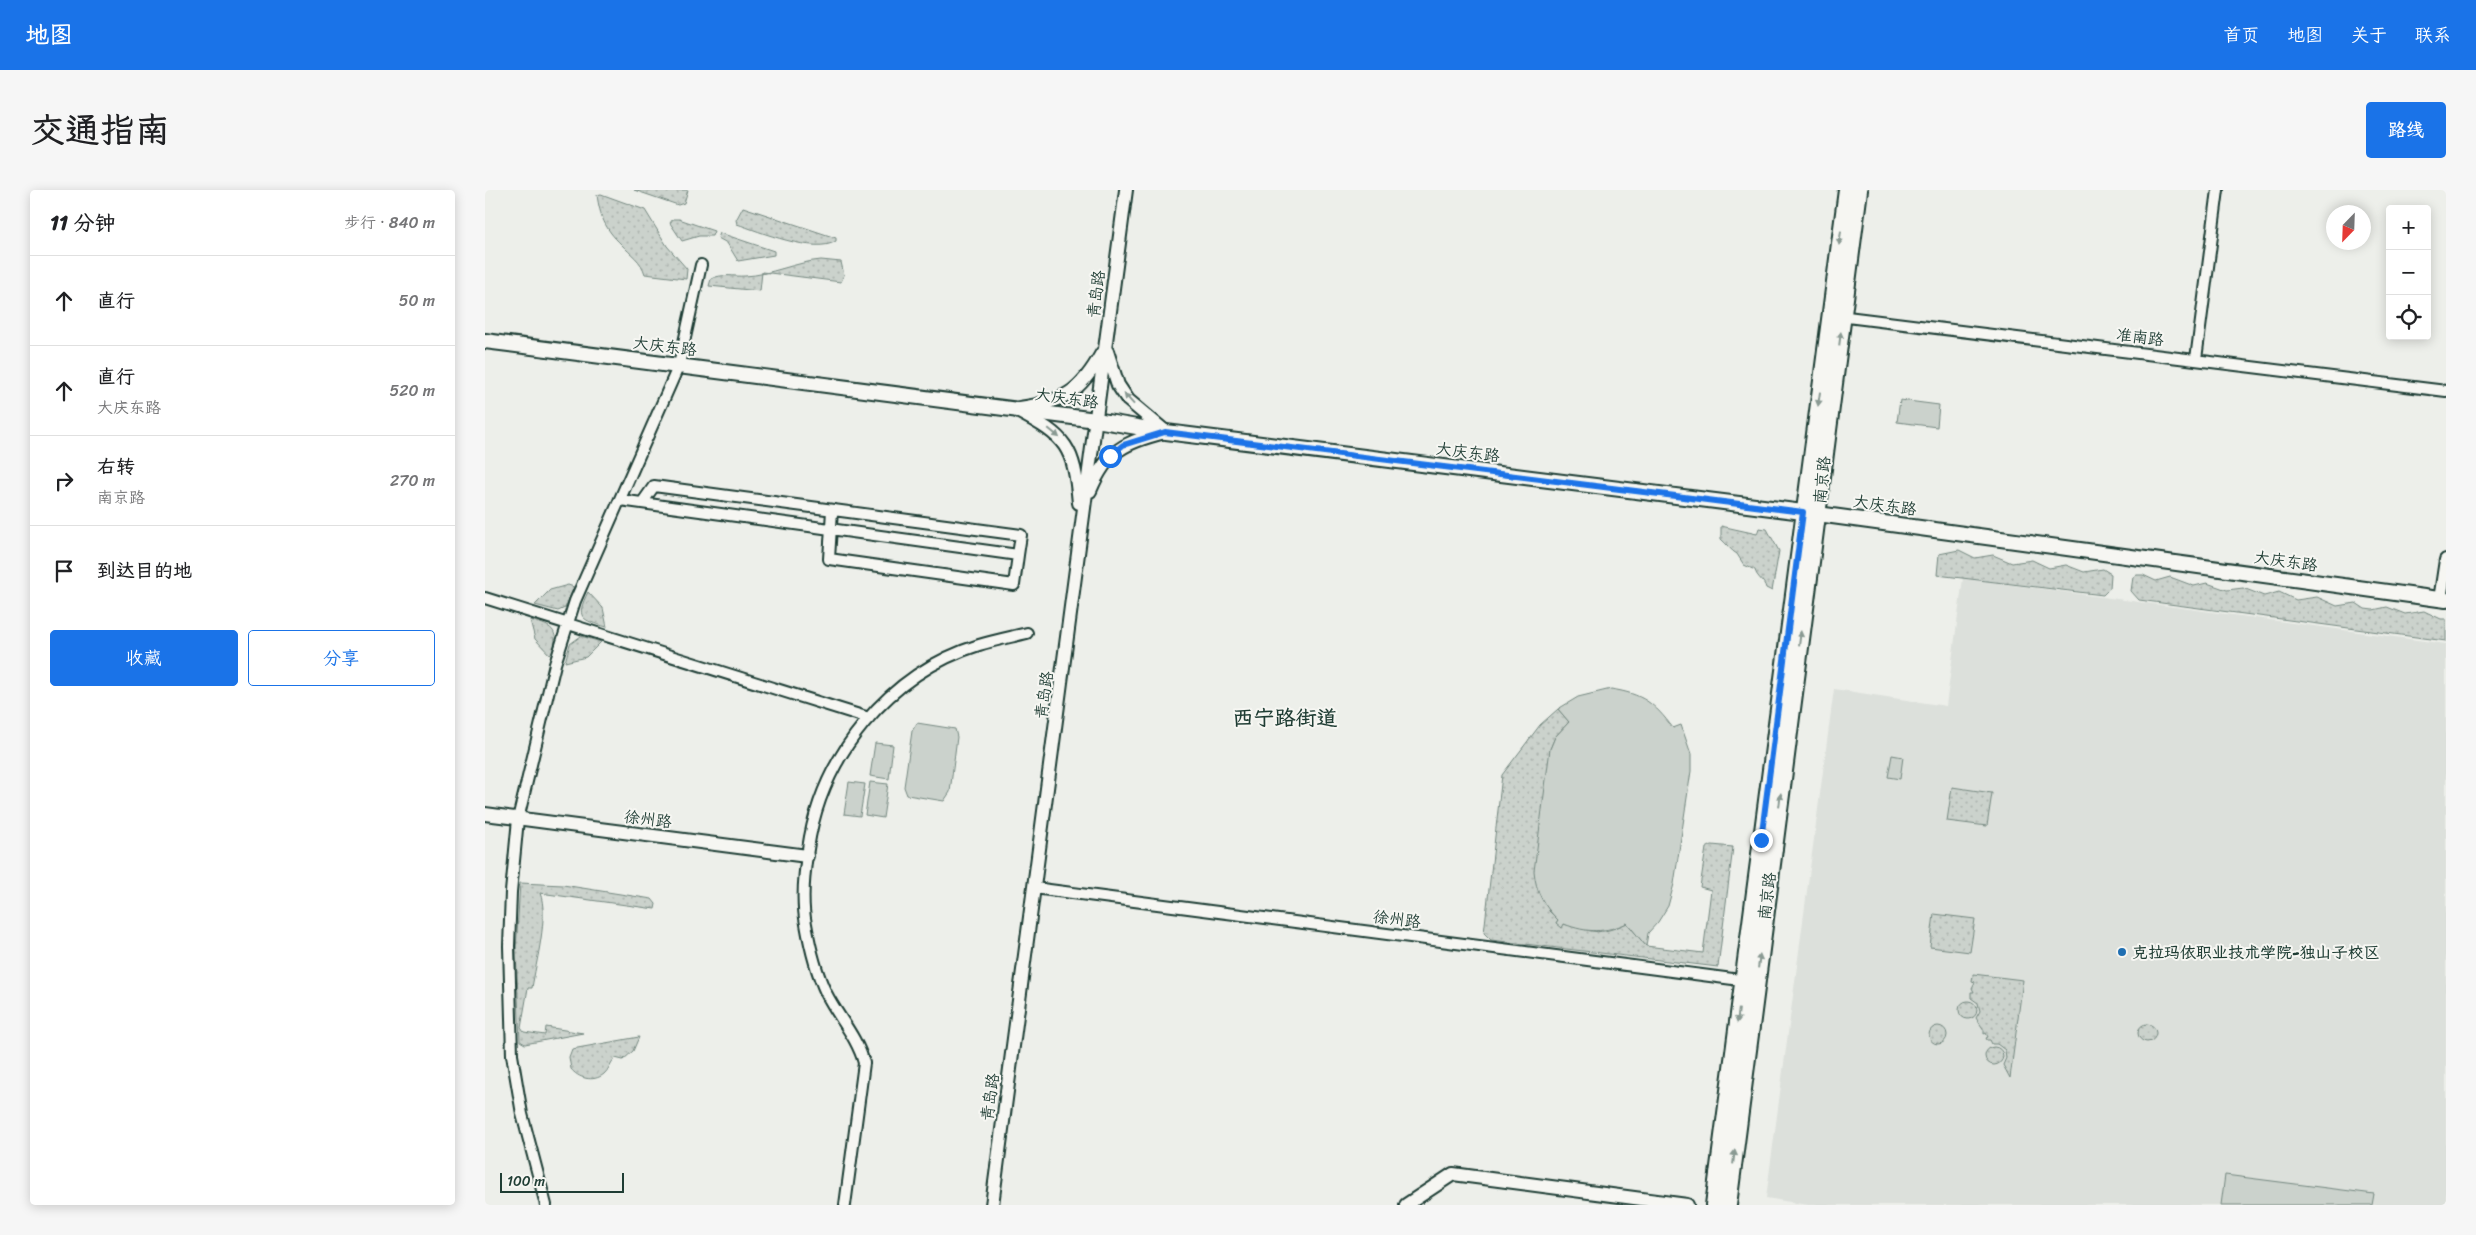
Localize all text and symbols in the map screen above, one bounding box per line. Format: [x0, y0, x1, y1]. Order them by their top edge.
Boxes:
text: 地图 [25, 14, 73, 56]
text: 首页 [2223, 19, 2259, 51]
text: 地图 [2287, 19, 2323, 51]
text: 关于 [2351, 19, 2387, 51]
text: 联系 [2415, 19, 2451, 51]
text: 交通指南 [30, 99, 170, 161]
button: 路线 [2366, 102, 2446, 158]
text: 11 分钟 [50, 204, 115, 242]
north arrow [2326, 205, 2371, 250]
map controls [2386, 205, 2431, 340]
button: + [2386, 205, 2431, 250]
text: 步行 · 840 m [344, 208, 435, 237]
one-way arrow [1836, 231, 1844, 247]
button: − [2386, 250, 2431, 295]
street label: 青岛路 [1079, 268, 1113, 320]
text: 直行 [97, 284, 135, 317]
text: 50 m [399, 286, 435, 315]
icon: ahead [50, 287, 78, 315]
button: locate [2386, 295, 2431, 340]
street label: 准南路 [2114, 320, 2166, 354]
street label: 大庆东路 [631, 328, 699, 364]
one-way arrow [1836, 331, 1844, 347]
text: 直行 [97, 360, 135, 393]
text: 520 m [389, 376, 435, 405]
icon: ahead [50, 377, 78, 405]
street label: 大庆东路 [1033, 379, 1101, 417]
one-way arrow [1815, 392, 1823, 408]
text: 大庆东路 [97, 393, 161, 422]
one-way arrow [1123, 394, 1135, 406]
one-way arrow [1047, 428, 1060, 439]
street label: 大庆东路 [1434, 434, 1502, 470]
route start [1099, 445, 1122, 468]
text: 右转 [97, 450, 135, 483]
street label: 南京路 [1805, 455, 1839, 505]
text: 270 m [390, 466, 435, 495]
icon: right [50, 467, 78, 495]
text: 南京路 [97, 483, 145, 512]
street label: 大庆东路 [1851, 486, 1919, 524]
street label: 大庆东路 [2252, 542, 2320, 580]
text: 到达目的地 [97, 554, 192, 587]
icon: arrive [50, 557, 78, 585]
button: 收藏 [50, 630, 238, 686]
button: 分享 [248, 630, 435, 686]
one-way arrow [1796, 630, 1804, 646]
street label: 青岛路 [1026, 669, 1062, 721]
district label: 西宁路街道 [1233, 699, 1338, 737]
one-way arrow [1776, 791, 1784, 807]
street label: 徐州路 [622, 802, 674, 836]
route end [1750, 829, 1773, 852]
street label: 南京路 [1750, 870, 1784, 922]
street label: 徐州路 [1371, 902, 1423, 936]
place label: 克拉玛依职业技术学院-独山子校区 [2132, 938, 2379, 967]
marker: 克拉玛依职业技术学院-独山子校区 [2116, 946, 2128, 958]
one-way arrow [1755, 952, 1763, 968]
one-way arrow [1734, 1008, 1742, 1024]
street label: 青岛路 [972, 1071, 1008, 1123]
one-way arrow [1730, 1148, 1738, 1164]
text: 100 m [507, 1169, 545, 1194]
scale bar [500, 1170, 624, 1193]

